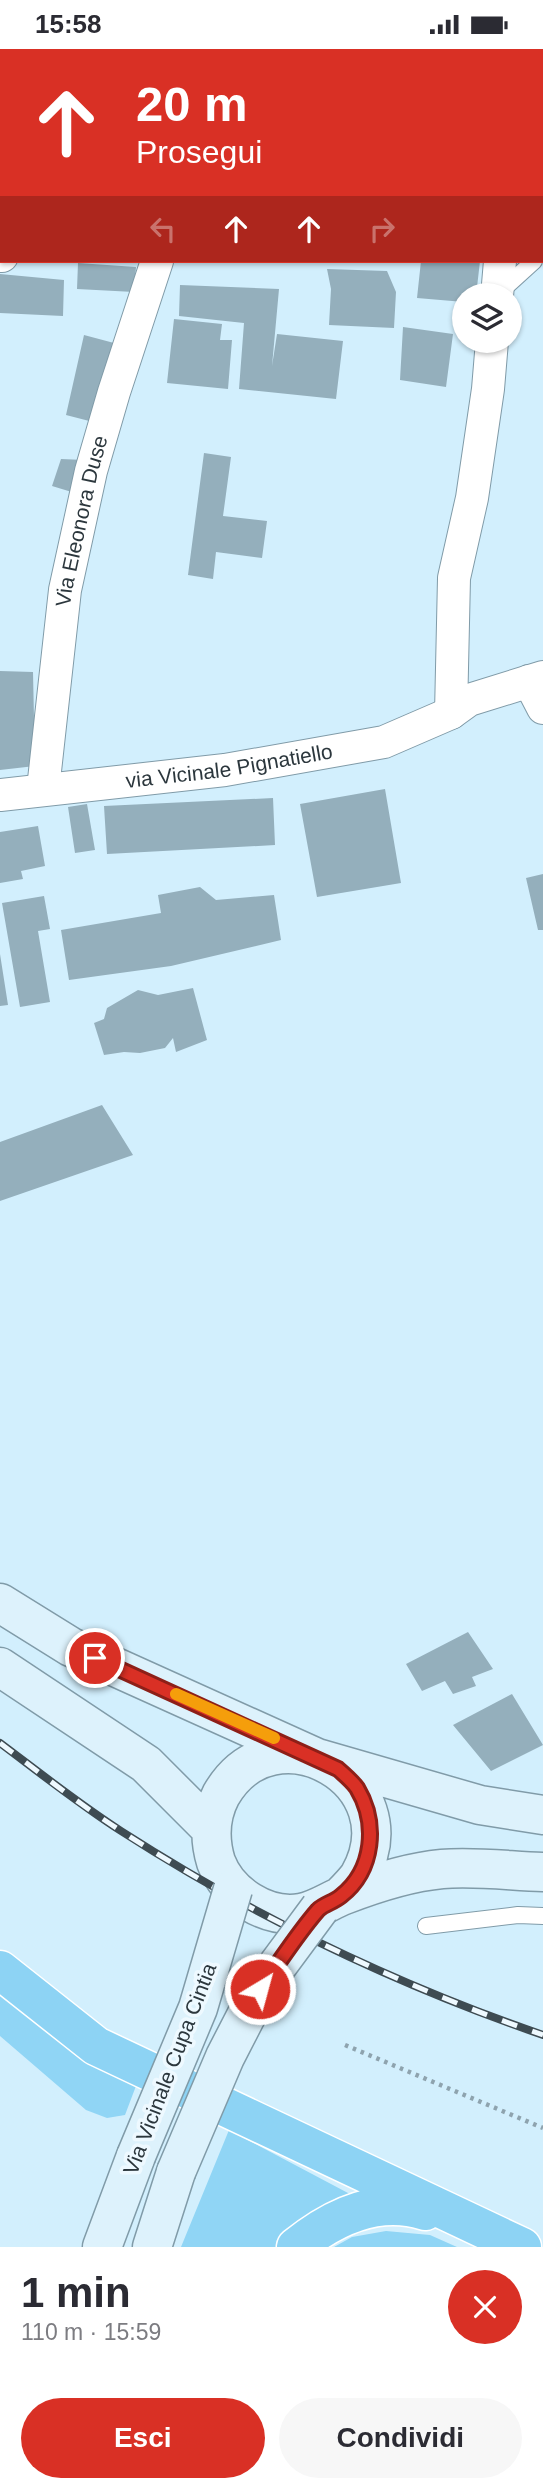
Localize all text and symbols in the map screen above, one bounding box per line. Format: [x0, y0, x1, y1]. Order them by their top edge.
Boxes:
text: 15:58 [35, 9, 102, 39]
icon: ahead [21, 77, 112, 168]
text: 20 m [136, 77, 248, 131]
text: Prosegui [136, 134, 262, 170]
icon: left [144, 210, 182, 248]
icon: ahead [217, 210, 255, 248]
icon: ahead [290, 210, 328, 248]
icon: right [363, 210, 401, 248]
map controls [452, 283, 522, 353]
button: layers [452, 283, 522, 353]
street label: Via Eleonora Duse [51, 433, 112, 608]
street label: via Vicinale Pignatiello [125, 739, 334, 792]
pin [65, 1628, 125, 1688]
icon: arrive [76, 1639, 114, 1677]
position arrow [223, 1952, 297, 2026]
street label: Via Vicinale Cupa Cintia [119, 1960, 221, 2178]
text: 1 min [21, 2269, 131, 2316]
button: close [448, 2270, 522, 2344]
text: 110 m · 15:59 [21, 2319, 161, 2345]
button: Esci [21, 2398, 265, 2478]
button: Condividi [279, 2398, 522, 2478]

